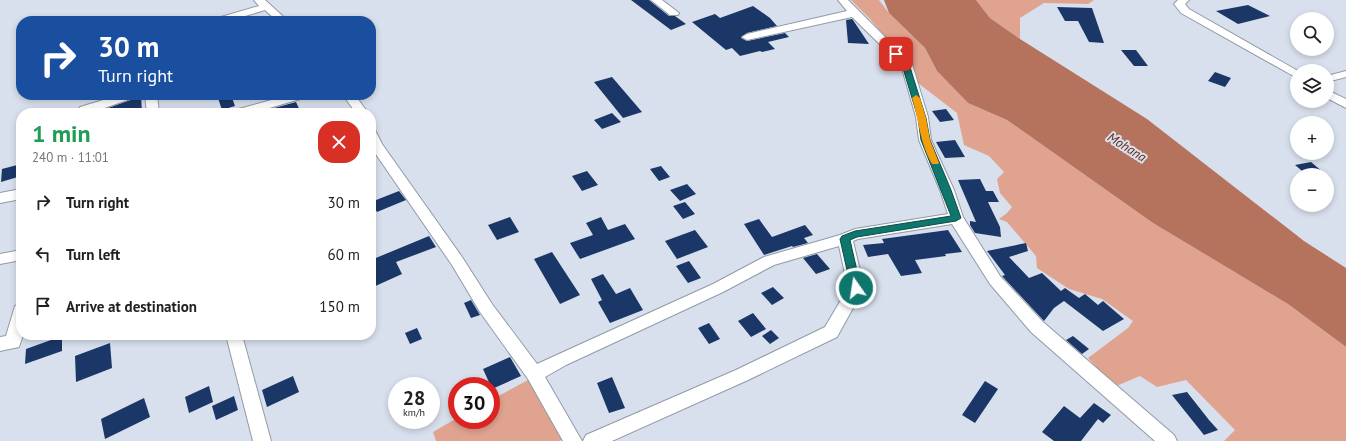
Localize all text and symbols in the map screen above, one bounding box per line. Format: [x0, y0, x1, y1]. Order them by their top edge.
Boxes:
map controls [1290, 12, 1334, 212]
button: search [1290, 12, 1334, 56]
text: 30 m [98, 28, 159, 65]
icon: right [32, 32, 84, 84]
pin [879, 37, 913, 71]
icon: arrive [885, 43, 907, 65]
text: Turn right [98, 64, 173, 87]
button: layers [1290, 64, 1334, 108]
button: + [1290, 116, 1334, 160]
text: 1 min [32, 118, 91, 149]
button: close [318, 121, 360, 163]
water label: Mohana [1104, 129, 1150, 166]
text: 240 m · 11:01 [32, 149, 109, 166]
button: − [1290, 168, 1334, 212]
icon: right [32, 191, 54, 213]
text: Turn right [66, 193, 129, 212]
text: 30 m [327, 193, 360, 212]
icon: left [32, 243, 54, 265]
text: Turn left [66, 245, 120, 264]
text: 60 m [327, 245, 360, 264]
position arrow [835, 267, 877, 309]
icon: arrive [32, 295, 54, 317]
text: Arrive at destination [66, 297, 197, 316]
text: 150 m [319, 297, 360, 316]
speed limit sign: 30 [448, 377, 500, 429]
text: 28 [403, 385, 425, 411]
text: km/h [403, 406, 425, 419]

